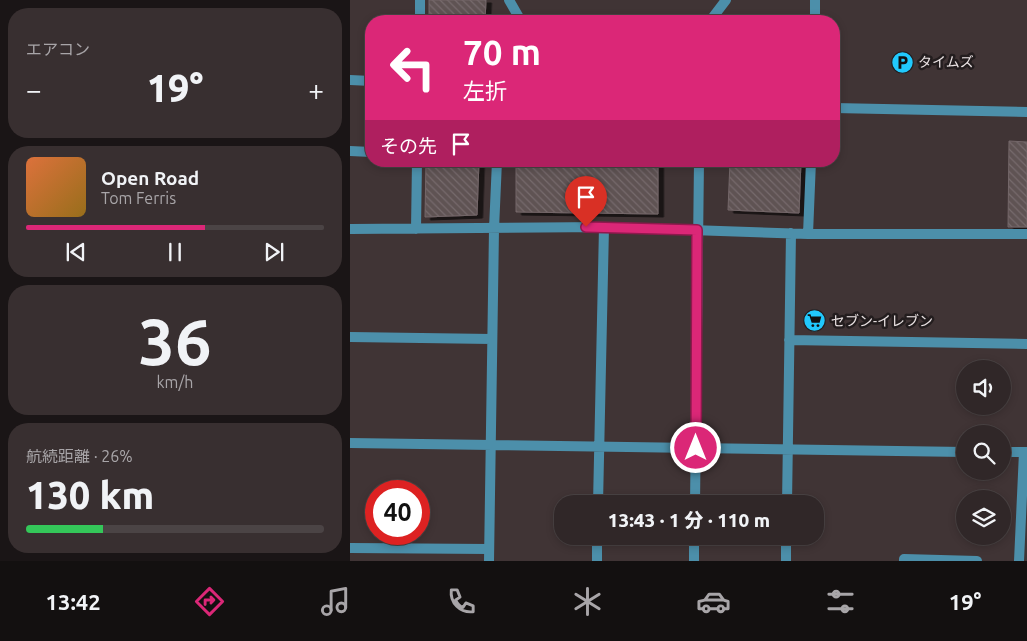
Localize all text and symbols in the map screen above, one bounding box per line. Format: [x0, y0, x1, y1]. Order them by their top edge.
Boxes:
text: 70 m [463, 32, 541, 72]
icon: left [380, 35, 445, 100]
text: エアコン [26, 40, 90, 58]
parking icon: タイムズ [890, 50, 914, 74]
place label: タイムズ [918, 54, 974, 70]
text: 19° [147, 67, 203, 109]
text: − [26, 74, 42, 105]
text: + [308, 74, 324, 105]
text: 左折 [463, 78, 507, 103]
icon: arrive [447, 130, 475, 158]
text: その先 [380, 135, 437, 157]
text: Open Road [101, 167, 199, 189]
pin [565, 176, 607, 227]
icon: arrive [572, 183, 600, 211]
text: Tom Ferris [101, 189, 176, 207]
icon: previous [62, 238, 90, 266]
icon: pause [161, 238, 189, 266]
icon: next [260, 238, 288, 266]
text: 36 [138, 304, 212, 377]
supermarket icon: セブン-イレブン [803, 309, 827, 333]
place label: セブン-イレブン [831, 313, 933, 329]
map controls [956, 360, 1011, 545]
button: sound [956, 360, 1011, 415]
text: km/h [157, 373, 193, 391]
position arrow [669, 421, 721, 473]
button: search [956, 425, 1011, 480]
text: 航続距離 · 26% [26, 447, 133, 465]
text: 130 km [26, 474, 154, 516]
speed limit sign: 40 [365, 480, 430, 545]
button: layers [956, 490, 1011, 545]
text: 13:43 · 1 分 · 110 m [608, 509, 770, 531]
icon: directions [192, 584, 227, 619]
icon: music [318, 584, 353, 619]
icon: phone [444, 584, 479, 619]
icon: climate [570, 584, 605, 619]
icon: car [696, 584, 731, 619]
icon: filters [823, 584, 858, 619]
text: 13:42 [46, 589, 101, 614]
text: 19° [949, 589, 981, 614]

